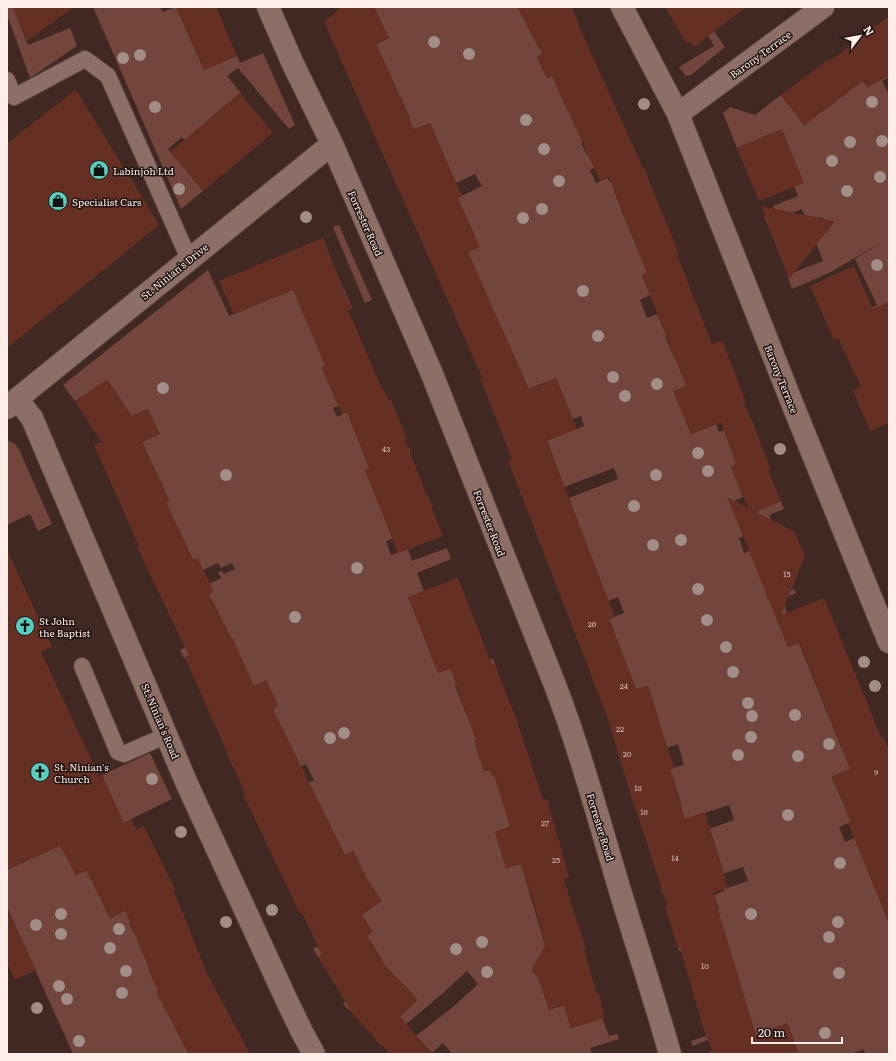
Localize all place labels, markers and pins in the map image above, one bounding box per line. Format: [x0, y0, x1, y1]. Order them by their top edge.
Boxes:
shop icon: Labinjoh Ltd [88, 159, 110, 181]
place label: Labinjoh Ltd [113, 163, 174, 178]
shop icon: Specialist Cars [47, 190, 69, 212]
place label: Specialist Cars [72, 194, 142, 209]
place label: St John the Baptist [39, 613, 91, 640]
church icon: St John the Baptist [14, 615, 36, 637]
place label: St. Ninian's Church [54, 759, 109, 786]
church icon: St. Ninian's Church [29, 761, 51, 783]

